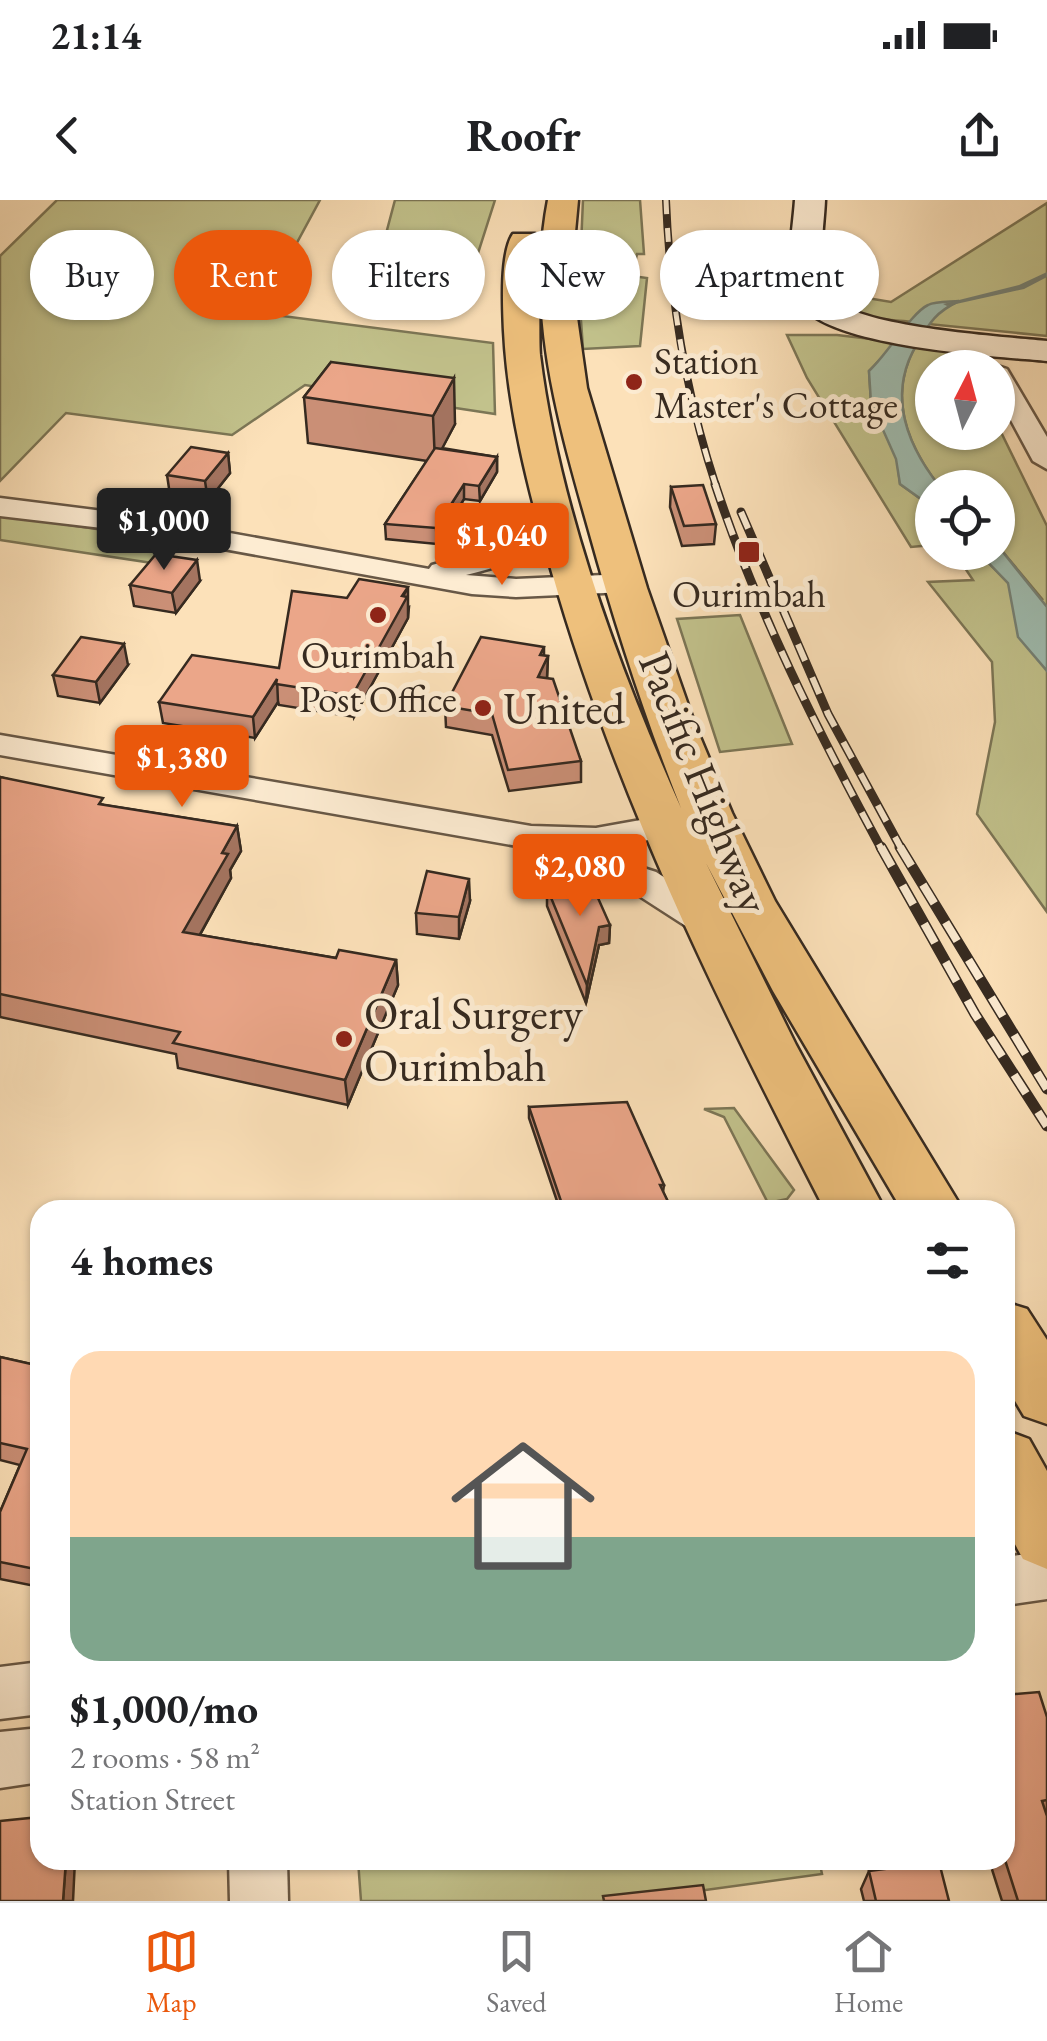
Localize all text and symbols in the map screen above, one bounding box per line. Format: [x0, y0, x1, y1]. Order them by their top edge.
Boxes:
text: 21:14 [50, 11, 141, 60]
text: Roofr [466, 106, 581, 164]
icon: back [40, 108, 95, 163]
icon: share [952, 108, 1007, 163]
chip: Buy [30, 230, 154, 320]
chip: Rent [174, 230, 312, 320]
chip: Filters [332, 230, 485, 320]
chip: New [505, 230, 640, 320]
chip: Apartment [660, 230, 879, 320]
place label: Station Master's Cottage [654, 336, 898, 429]
north arrow [915, 350, 1015, 450]
map controls [915, 350, 1015, 570]
marker: Station Master's Cottage [623, 371, 645, 393]
button: locate [915, 470, 1015, 570]
pin: $1,000 [83, 488, 245, 573]
text: $1,000 [119, 499, 209, 541]
pin: $1,040 [421, 503, 583, 588]
text: $1,040 [457, 514, 547, 556]
marker: Ourimbah [736, 539, 762, 565]
place label: Ourimbah [672, 569, 826, 618]
marker: Ourimbah Post Office [367, 604, 389, 626]
place label: Ourimbah Post Office [299, 630, 457, 723]
street label: Pacific Highway [626, 643, 784, 922]
place label: United [503, 679, 625, 737]
marker: United [472, 697, 494, 719]
pin: $1,380 [101, 725, 263, 810]
text: $1,380 [137, 736, 227, 778]
pin: $2,080 [499, 834, 661, 919]
text: $2,080 [535, 845, 625, 887]
place label: Oral Surgery Ourimbah [364, 984, 583, 1094]
marker: Oral Surgery Ourimbah [333, 1028, 355, 1050]
text: 4 homes [70, 1233, 213, 1288]
icon: filters [920, 1233, 975, 1288]
icon: home [433, 1416, 613, 1596]
text: $1,000/mo [70, 1681, 258, 1736]
text: 2 rooms · 58 m² [70, 1736, 260, 1778]
text: Station Street [70, 1778, 235, 1820]
tab: Map [144, 1924, 199, 2020]
tab: Saved [486, 1924, 546, 2020]
tab: Home [834, 1924, 903, 2020]

